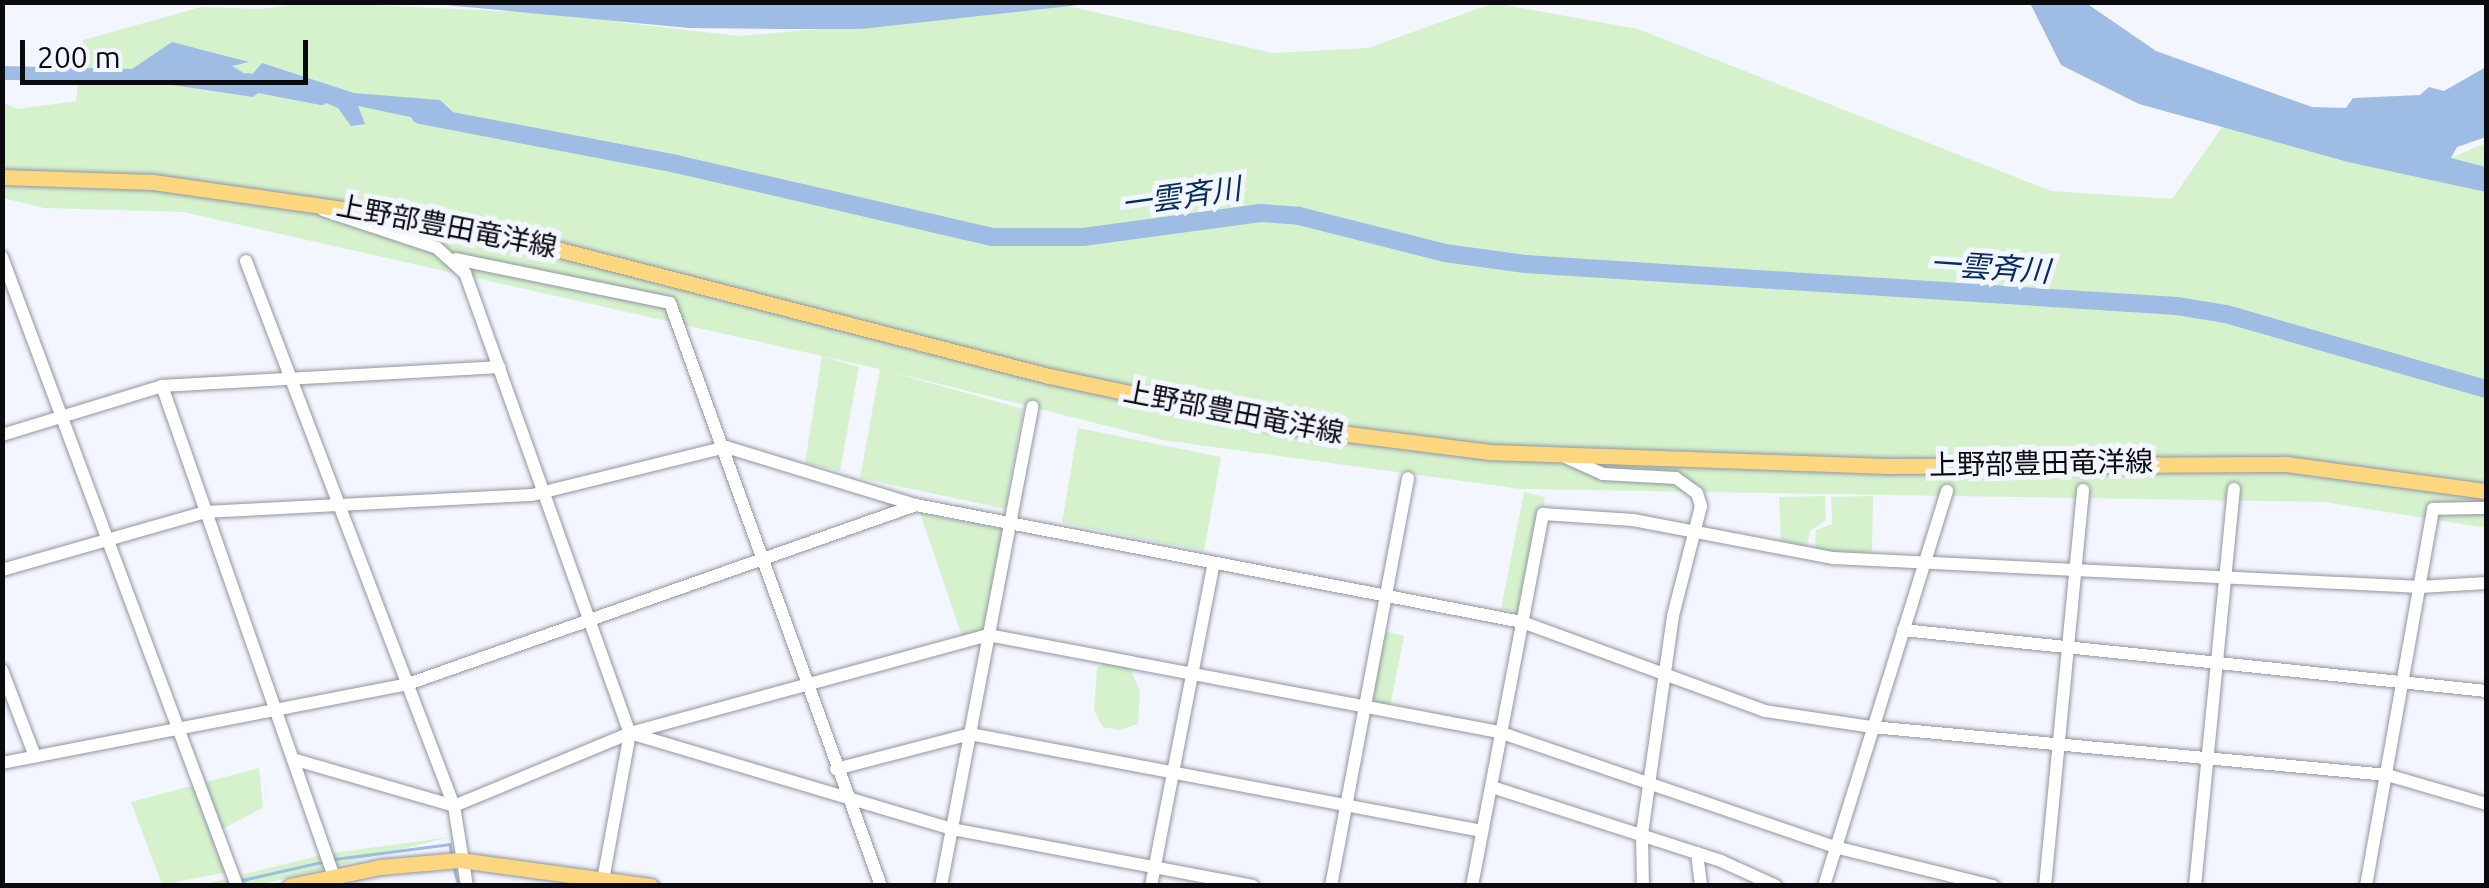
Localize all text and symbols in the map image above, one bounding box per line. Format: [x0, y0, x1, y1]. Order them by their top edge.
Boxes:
scale bar [25, 20, 312, 82]
text: 200 m [37, 40, 121, 74]
water label: 一雲斉川 [1119, 170, 1243, 222]
street label: 上野部豊田竜洋線 [334, 188, 560, 264]
water label: 一雲斉川 [1929, 245, 2051, 289]
street label: 上野部豊田竜洋線 [1121, 374, 1347, 450]
street label: 上野部豊田竜洋線 [1929, 444, 2153, 482]

